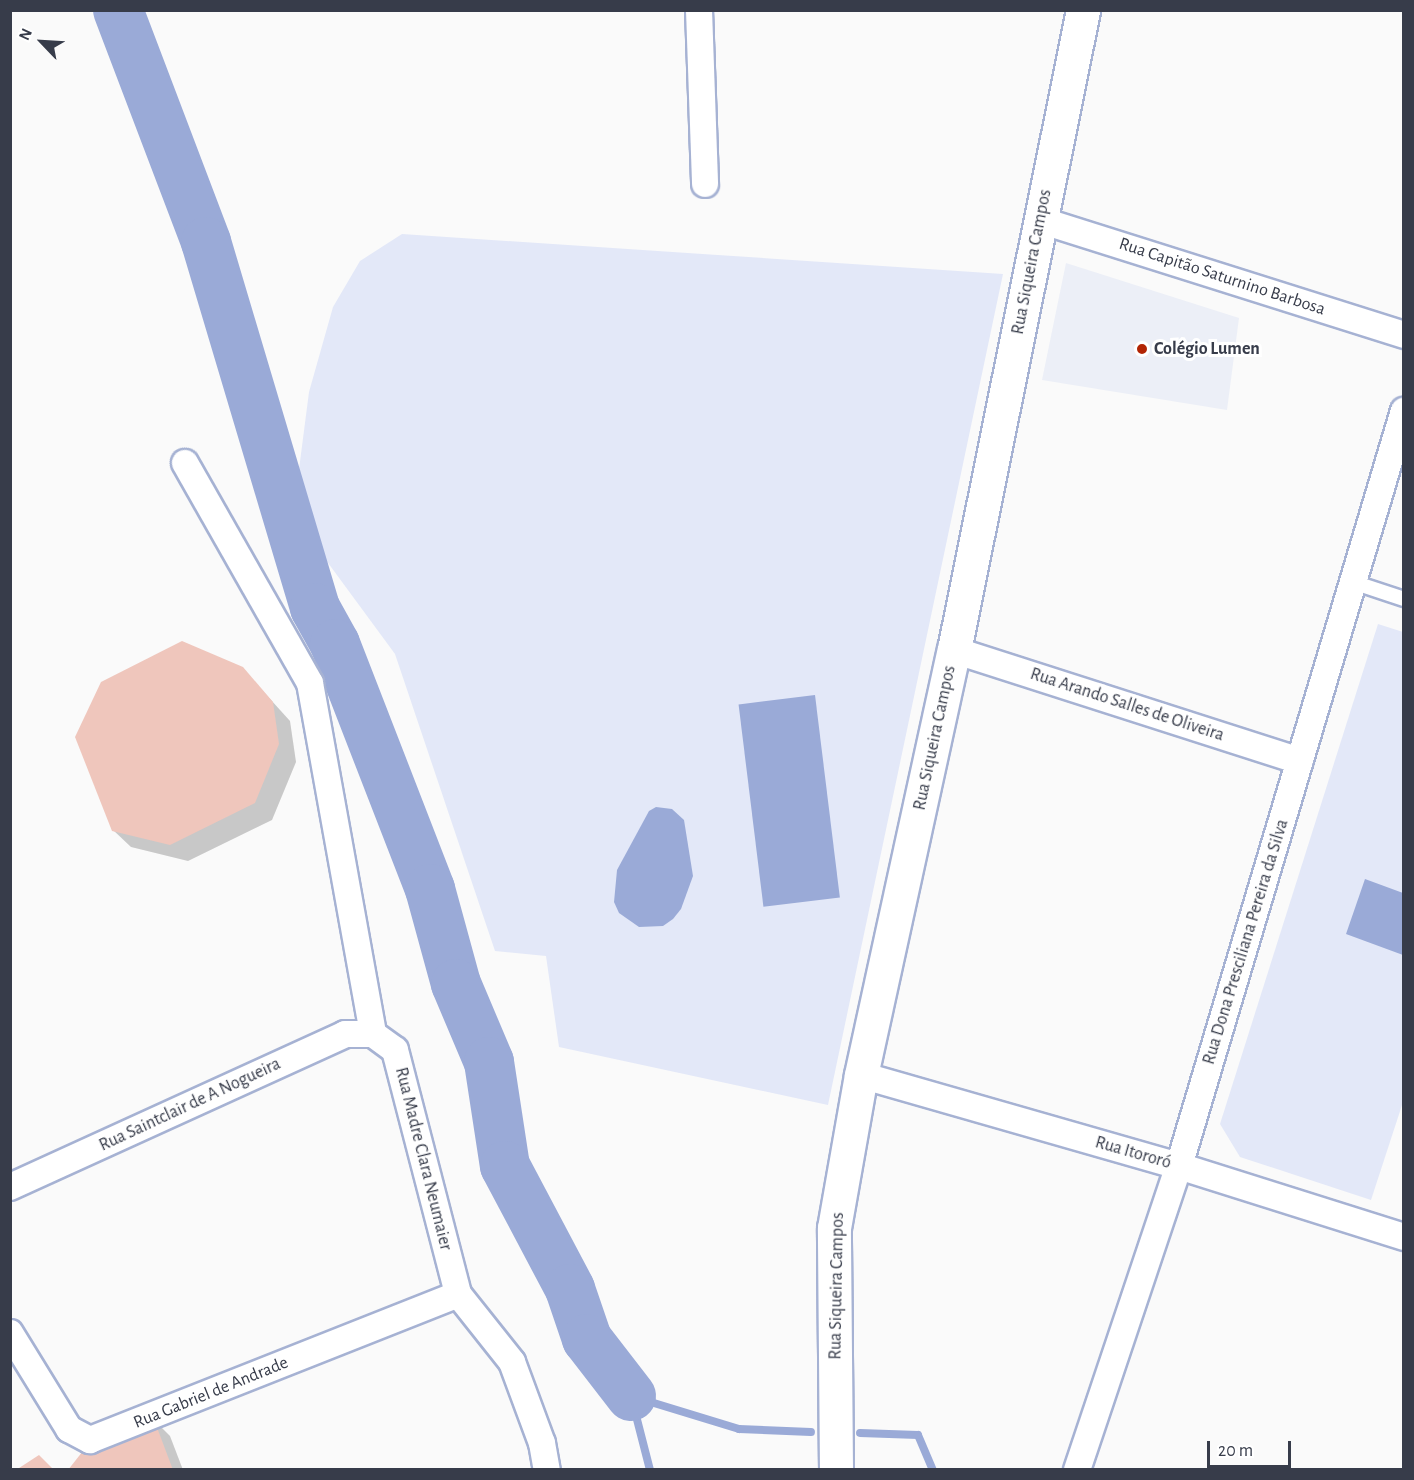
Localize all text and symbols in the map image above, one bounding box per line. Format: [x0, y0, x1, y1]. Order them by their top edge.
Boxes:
north arrow [12, 12, 72, 72]
text: N [16, 26, 35, 43]
street label: Rua Siqueira Campos [1007, 188, 1057, 336]
street label: Rua Capitão Saturnino Barbosa [1116, 233, 1328, 321]
place label: Colégio Lumen [1154, 338, 1260, 360]
marker: Colégio Lumen [1135, 342, 1149, 356]
street label: Rua Arando Salles de Oliveira [1027, 663, 1227, 747]
street label: Rua Siqueira Campos [909, 664, 961, 812]
street label: Rua Dona Presciliana Pereira da Silva [1198, 817, 1294, 1067]
street label: Rua Saintclair de A Nogueira [96, 1053, 284, 1157]
street label: Rua Madre Clara Neumaier [390, 1065, 456, 1253]
street label: Rua Itororó [1093, 1132, 1173, 1174]
street label: Rua Siqueira Campos [825, 1212, 849, 1360]
street label: Rua Gabriel de Andrade [130, 1352, 292, 1434]
scale bar [1210, 1429, 1294, 1467]
text: 20 m [1218, 1442, 1253, 1460]

